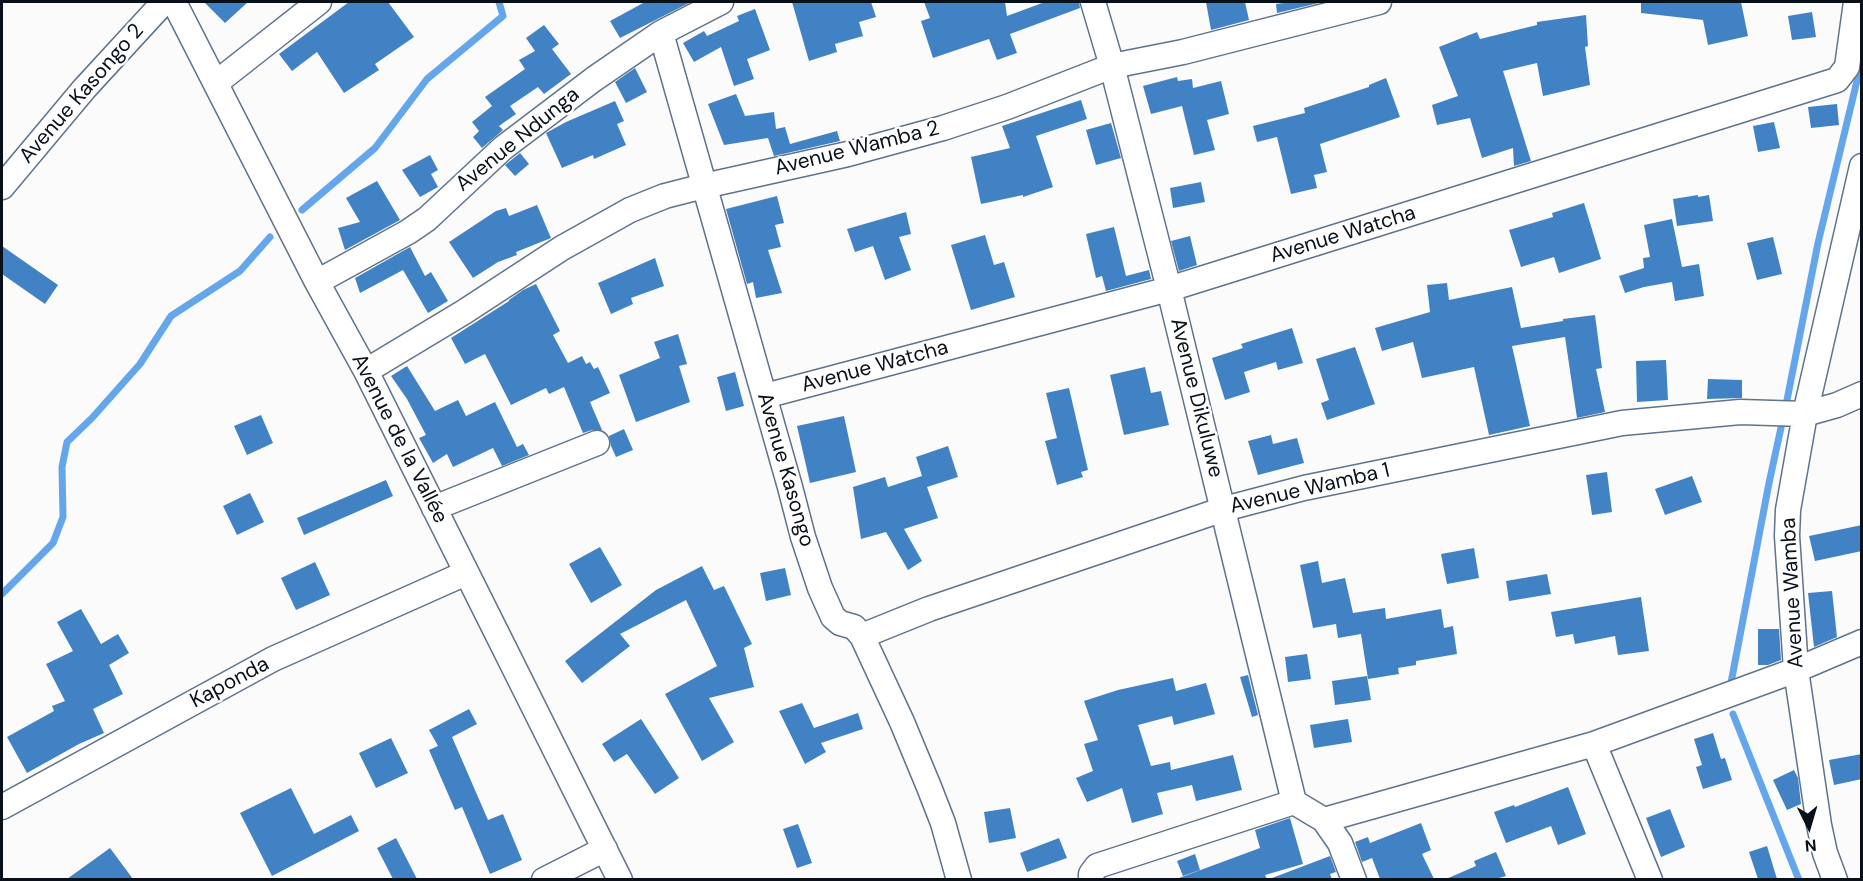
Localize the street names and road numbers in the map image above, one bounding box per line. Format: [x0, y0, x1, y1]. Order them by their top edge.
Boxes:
street label: Avenue Kasongo 2 [15, 19, 149, 169]
street label: Avenue Ndunga [451, 82, 585, 198]
street label: Avenue Wamba 2 [772, 116, 942, 182]
street label: Avenue Watcha [1267, 201, 1419, 269]
street label: Avenue Dikuluwe [1164, 316, 1228, 480]
street label: Avenue Watcha [799, 335, 951, 399]
street label: Avenue de la Vallée [345, 350, 453, 528]
street label: Avenue Kasongo [751, 390, 819, 550]
street label: Avenue Wamba 1 [1228, 458, 1392, 520]
street label: Avenue Wamba [1776, 517, 1810, 669]
street label: Kaponda [186, 652, 274, 714]

